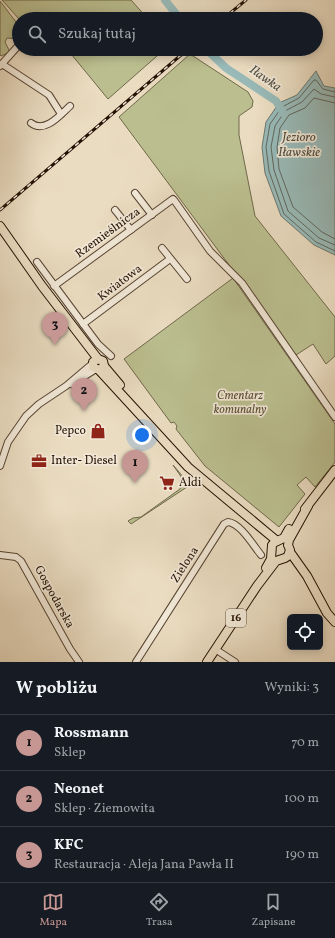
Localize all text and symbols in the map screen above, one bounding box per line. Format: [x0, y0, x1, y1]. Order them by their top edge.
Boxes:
search box [12, 12, 323, 56]
icon: search [26, 23, 48, 45]
text: Szukaj tutaj [58, 24, 136, 45]
water label: Iławka [245, 62, 285, 96]
water label: Jezioro Iławskie [278, 129, 320, 162]
street label: Rzemieślnicza [72, 204, 144, 262]
street label: Kwiatowa [95, 261, 145, 305]
pin: 3 [42, 312, 68, 345]
pin: 2 [71, 378, 97, 411]
park label: Cmentarz komunalny [214, 388, 267, 418]
shop icon: Pepco [89, 422, 107, 440]
place label: Pepco [55, 423, 86, 439]
your location [132, 425, 152, 445]
pin: 1 [122, 450, 148, 483]
office icon: Inter- Diesel [30, 452, 48, 470]
place label: Inter- Diesel [51, 453, 117, 469]
supermarket icon: Aldi [158, 474, 176, 492]
place label: Aldi [179, 475, 202, 491]
street label: Zielona [167, 544, 203, 586]
street label: Gospodarska [30, 563, 78, 631]
road number: 16 [226, 609, 246, 627]
map controls [287, 614, 323, 650]
button: locate [287, 614, 323, 650]
text: W pobliżu [16, 677, 97, 700]
text: Wyniki: 3 [264, 679, 319, 697]
text: Rossmann [54, 723, 129, 744]
text: 1 [26, 734, 32, 752]
text: 70 m [291, 734, 319, 752]
text: Sklep [54, 744, 86, 762]
text: Neonet [54, 779, 104, 800]
text: 2 [26, 790, 32, 808]
text: 100 m [284, 790, 319, 808]
text: Sklep · Ziemowita [54, 800, 155, 818]
text: KFC [54, 835, 83, 856]
text: 3 [26, 846, 32, 864]
text: 190 m [285, 846, 319, 864]
text: Restauracja · Aleja Jana Pawła II [54, 856, 234, 874]
tab: Mapa [40, 891, 67, 930]
tab: Trasa [146, 891, 172, 930]
tab: Zapisane [251, 891, 295, 930]

